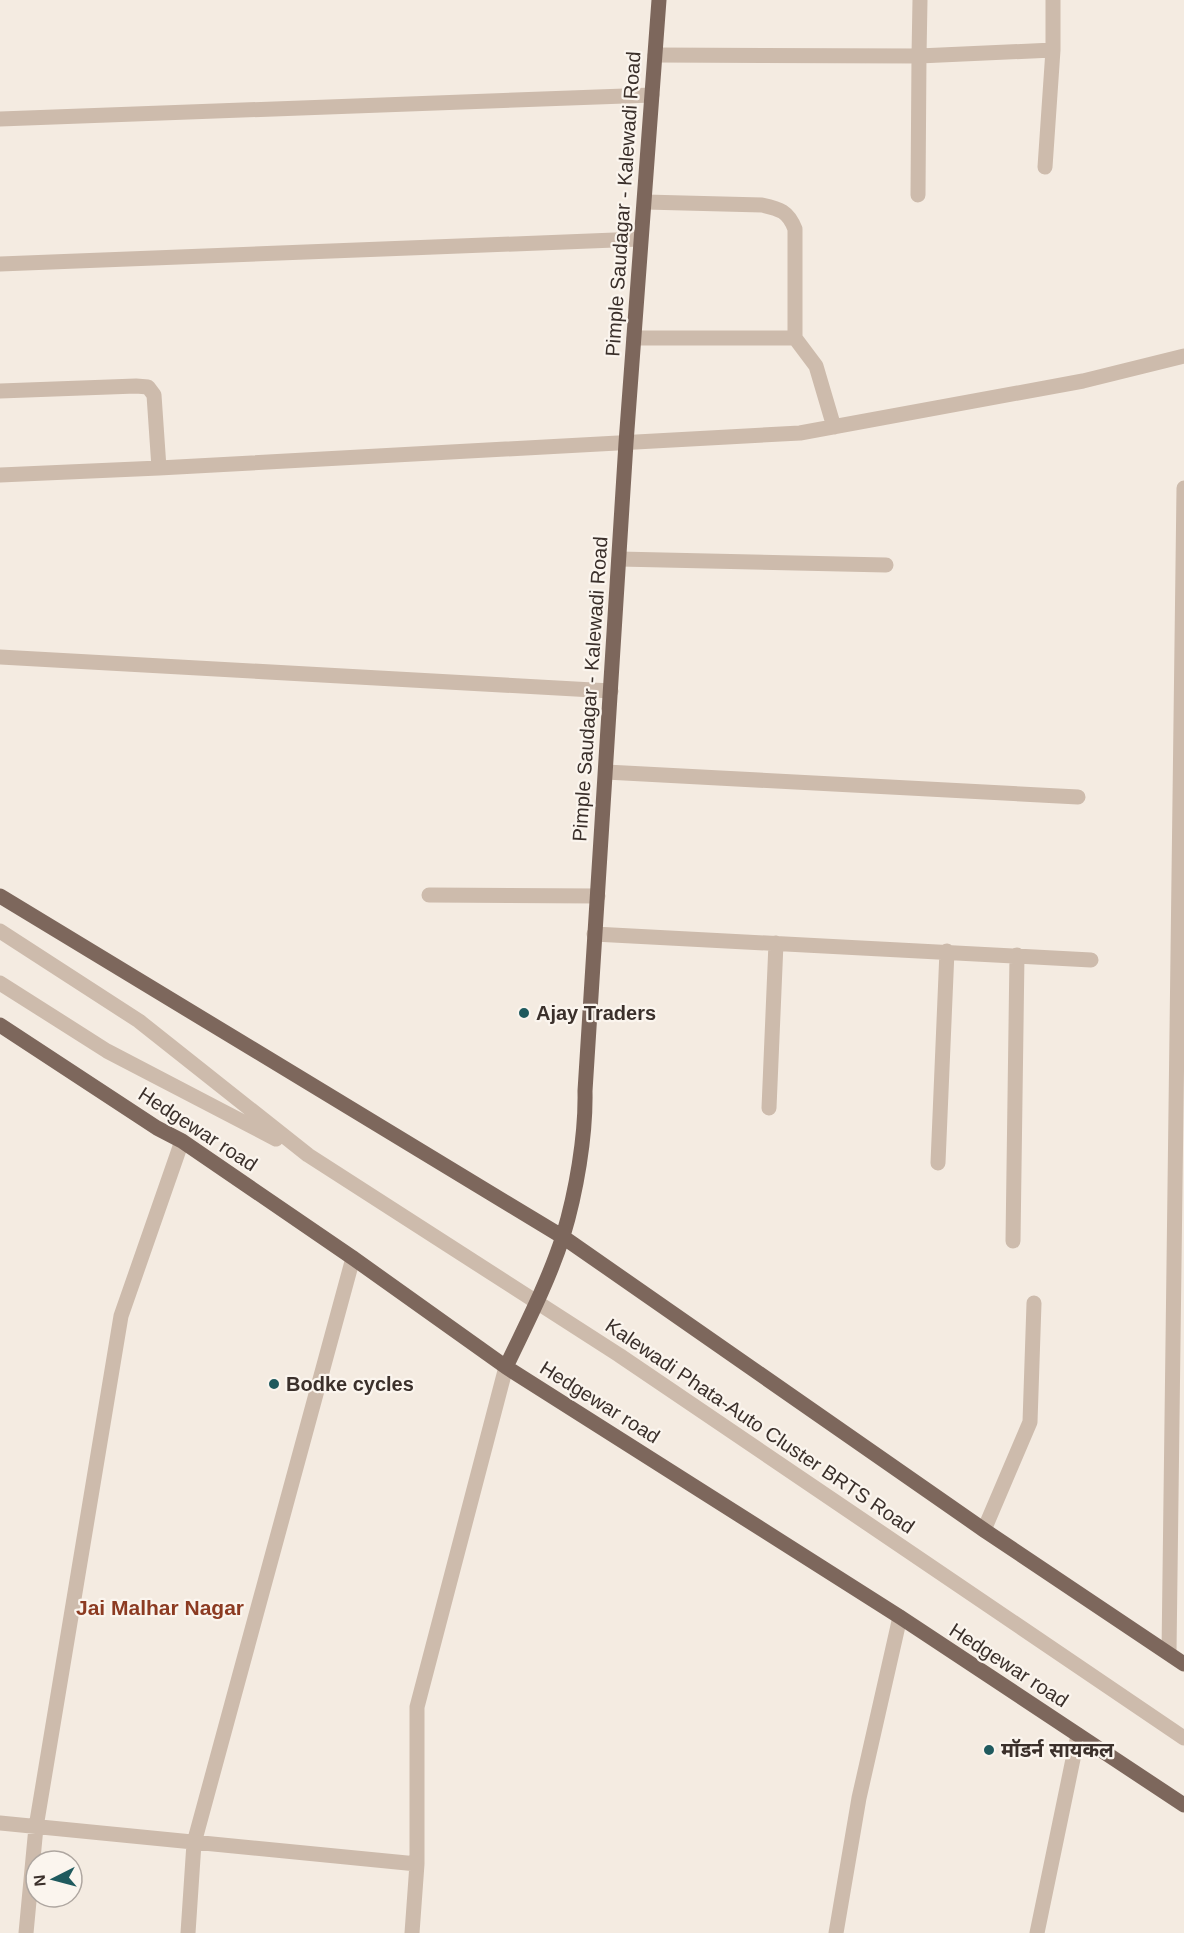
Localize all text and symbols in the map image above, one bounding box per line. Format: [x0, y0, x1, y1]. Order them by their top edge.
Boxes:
street label: Pimple Saudagar - Kalewadi Road [601, 51, 645, 357]
street label: Pimple Saudagar - Kalewadi Road [568, 536, 612, 842]
place label: Ajay Traders [536, 1002, 656, 1024]
marker: Ajay Traders [517, 1006, 531, 1020]
street label: Hedgewar road [135, 1083, 261, 1175]
street label: Kalewadi Phata-Auto Cluster BRTS Road [601, 1314, 919, 1538]
street label: Hedgewar road [536, 1356, 664, 1448]
place label: Bodke cycles [286, 1373, 414, 1395]
marker: Bodke cycles [267, 1377, 281, 1391]
district label: Jai Malhar Nagar [76, 1596, 244, 1619]
street label: Hedgewar road [946, 1619, 1072, 1711]
place label: मॉडर्न सायकल [1001, 1738, 1115, 1761]
marker: मॉडर्न सायकल [982, 1743, 996, 1757]
north arrow [24, 1849, 84, 1909]
text: N [31, 1874, 49, 1887]

